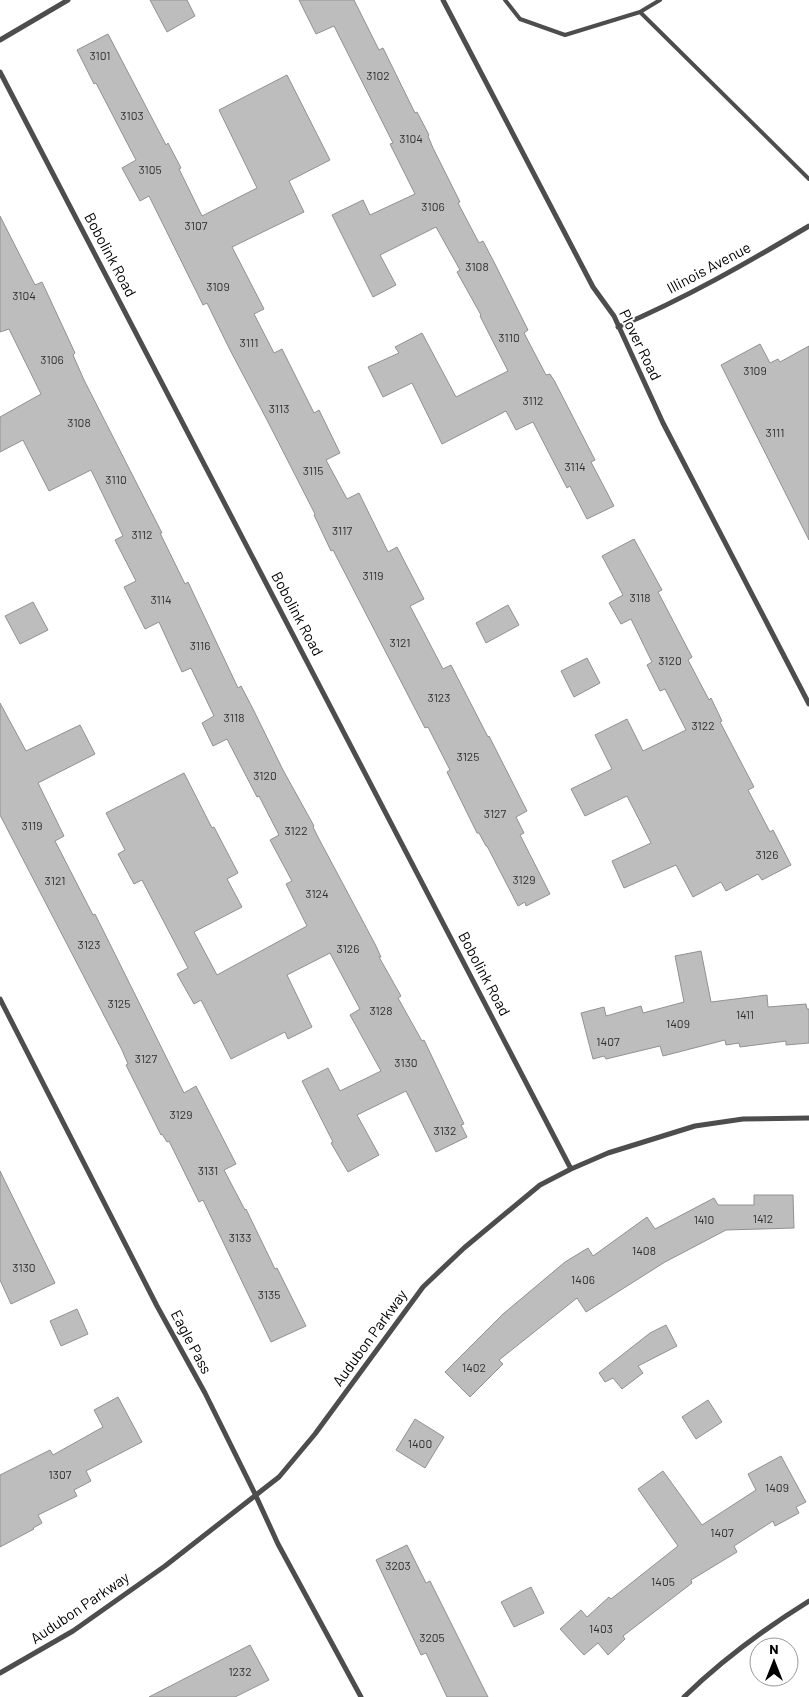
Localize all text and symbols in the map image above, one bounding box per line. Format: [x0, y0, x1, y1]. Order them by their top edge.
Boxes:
house number: 3101 [90, 48, 110, 62]
house number: 3102 [366, 68, 390, 82]
house number: 3103 [120, 108, 144, 122]
house number: 3104 [399, 131, 423, 145]
house number: 3105 [138, 162, 162, 176]
house number: 3106 [421, 199, 445, 213]
street label: Bobolink Road [81, 209, 141, 300]
house number: 3107 [185, 218, 208, 232]
street label: Illinois Avenue [663, 237, 754, 297]
house number: 3108 [465, 259, 489, 273]
house number: 3109 [206, 279, 230, 293]
house number: 3104 [12, 288, 36, 302]
street label: Plover Road [616, 306, 666, 383]
house number: 3110 [498, 330, 520, 344]
house number: 3111 [240, 335, 258, 349]
house number: 3106 [40, 352, 64, 366]
house number: 3109 [743, 363, 767, 377]
house number: 3112 [523, 393, 543, 407]
house number: 3113 [269, 401, 289, 415]
house number: 3108 [67, 415, 91, 429]
house number: 3111 [766, 425, 784, 439]
house number: 3114 [564, 459, 586, 473]
house number: 3115 [303, 463, 323, 477]
house number: 3110 [105, 472, 127, 486]
house number: 3117 [332, 523, 352, 537]
house number: 3112 [132, 527, 152, 541]
street label: Bobolink Road [268, 568, 328, 659]
house number: 3119 [363, 568, 383, 582]
house number: 3118 [630, 590, 650, 604]
house number: 3114 [150, 592, 172, 606]
house number: 3121 [390, 635, 410, 649]
house number: 3116 [190, 638, 210, 652]
house number: 3120 [658, 653, 682, 667]
house number: 3123 [428, 690, 450, 704]
house number: 3118 [224, 710, 244, 724]
house number: 3122 [691, 718, 715, 732]
house number: 3125 [457, 749, 479, 763]
house number: 3120 [253, 768, 277, 782]
house number: 3127 [484, 806, 507, 820]
house number: 3119 [22, 818, 42, 832]
house number: 3122 [284, 823, 308, 837]
house number: 3126 [756, 847, 778, 861]
house number: 3129 [513, 872, 535, 886]
house number: 3121 [45, 873, 65, 887]
house number: 3124 [305, 886, 329, 900]
street label: Bobolink Road [455, 928, 515, 1019]
house number: 3123 [78, 937, 100, 951]
house number: 3126 [337, 941, 359, 955]
house number: 3125 [108, 996, 130, 1010]
house number: 3128 [370, 1003, 392, 1017]
house number: 1411 [736, 1007, 754, 1021]
house number: 1409 [666, 1016, 690, 1030]
house number: 1407 [596, 1034, 620, 1048]
house number: 3127 [135, 1051, 158, 1065]
house number: 3130 [394, 1055, 418, 1069]
house number: 3129 [170, 1107, 192, 1121]
house number: 3132 [434, 1123, 456, 1137]
house number: 3131 [198, 1163, 218, 1177]
house number: 1412 [753, 1211, 773, 1225]
house number: 1410 [694, 1212, 714, 1226]
house number: 3133 [229, 1230, 251, 1244]
house number: 1408 [632, 1243, 656, 1257]
house number: 3130 [12, 1260, 36, 1274]
house number: 1406 [571, 1272, 595, 1286]
street label: Audubon Parkway [328, 1285, 410, 1389]
house number: 3135 [258, 1287, 280, 1301]
street label: Eagle Pass [168, 1306, 216, 1377]
house number: 1402 [462, 1360, 486, 1374]
house number: 1400 [408, 1436, 432, 1450]
house number: 1307 [49, 1467, 72, 1481]
house number: 1409 [765, 1480, 789, 1494]
house number: 1407 [710, 1525, 734, 1539]
house number: 3203 [385, 1558, 411, 1572]
street label: Audubon Parkway [27, 1567, 132, 1647]
house number: 1405 [651, 1574, 675, 1588]
house number: 1403 [589, 1621, 613, 1635]
house number: 3205 [419, 1630, 445, 1644]
north arrow [749, 1637, 799, 1687]
text: N [769, 1640, 779, 1657]
house number: 1232 [228, 1664, 252, 1678]

